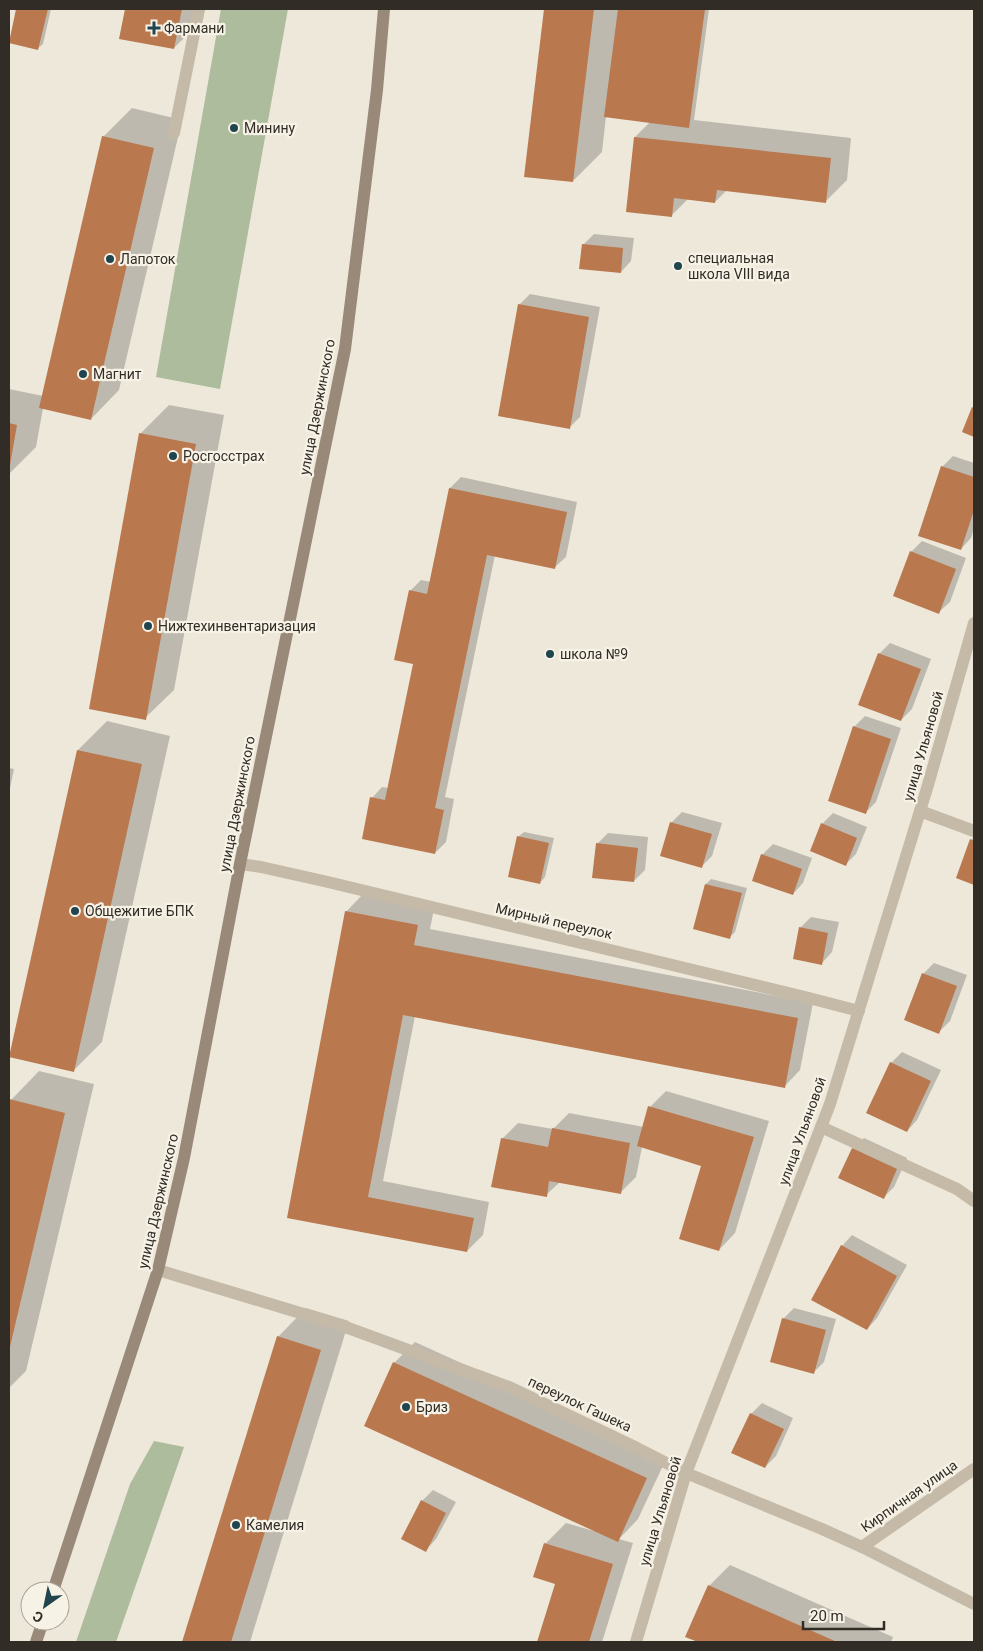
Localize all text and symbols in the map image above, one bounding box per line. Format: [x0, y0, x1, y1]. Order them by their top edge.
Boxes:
place label: Фармани [164, 20, 224, 36]
marker: Фармани [148, 22, 160, 34]
place label: Минину [244, 120, 296, 136]
marker: Минину [228, 122, 240, 134]
place label: специальная школа VIII вида [688, 250, 790, 282]
place label: Лапоток [120, 251, 176, 267]
marker: Лапоток [104, 253, 116, 265]
marker: специальная школа VIII вида [672, 260, 684, 272]
street label: улица Дзержинского [296, 338, 338, 476]
place label: Магнит [93, 366, 142, 382]
marker: Магнит [77, 368, 89, 380]
place label: Росгосстрах [183, 448, 265, 464]
marker: Росгосстрах [167, 450, 179, 462]
place label: Нижтехинвентаризация [158, 618, 316, 634]
marker: Нижтехинвентаризация [142, 620, 154, 632]
place label: школа №9 [560, 646, 628, 662]
marker: школа №9 [544, 648, 556, 660]
street label: улица Ульяновой [900, 689, 946, 803]
street label: улица Дзержинского [216, 735, 258, 873]
street label: Мирный переулок [494, 900, 614, 942]
place label: Общежитие БПК [85, 903, 194, 919]
marker: Общежитие БПК [69, 905, 81, 917]
street label: улица Ульяновой [775, 1075, 829, 1187]
street label: улица Дзержинского [135, 1132, 181, 1270]
street label: переулок Гашека [526, 1373, 634, 1435]
place label: Бриз [416, 1399, 448, 1415]
marker: Бриз [400, 1401, 412, 1413]
street label: улица Ульяновой [636, 1454, 684, 1568]
street label: Кирпичная улица [858, 1457, 960, 1535]
place label: Камелия [246, 1517, 304, 1533]
marker: Камелия [230, 1519, 242, 1531]
north arrow [20, 1581, 70, 1631]
scale bar [803, 1598, 884, 1630]
text: 20 m [810, 1607, 844, 1625]
text: С [30, 1608, 46, 1626]

